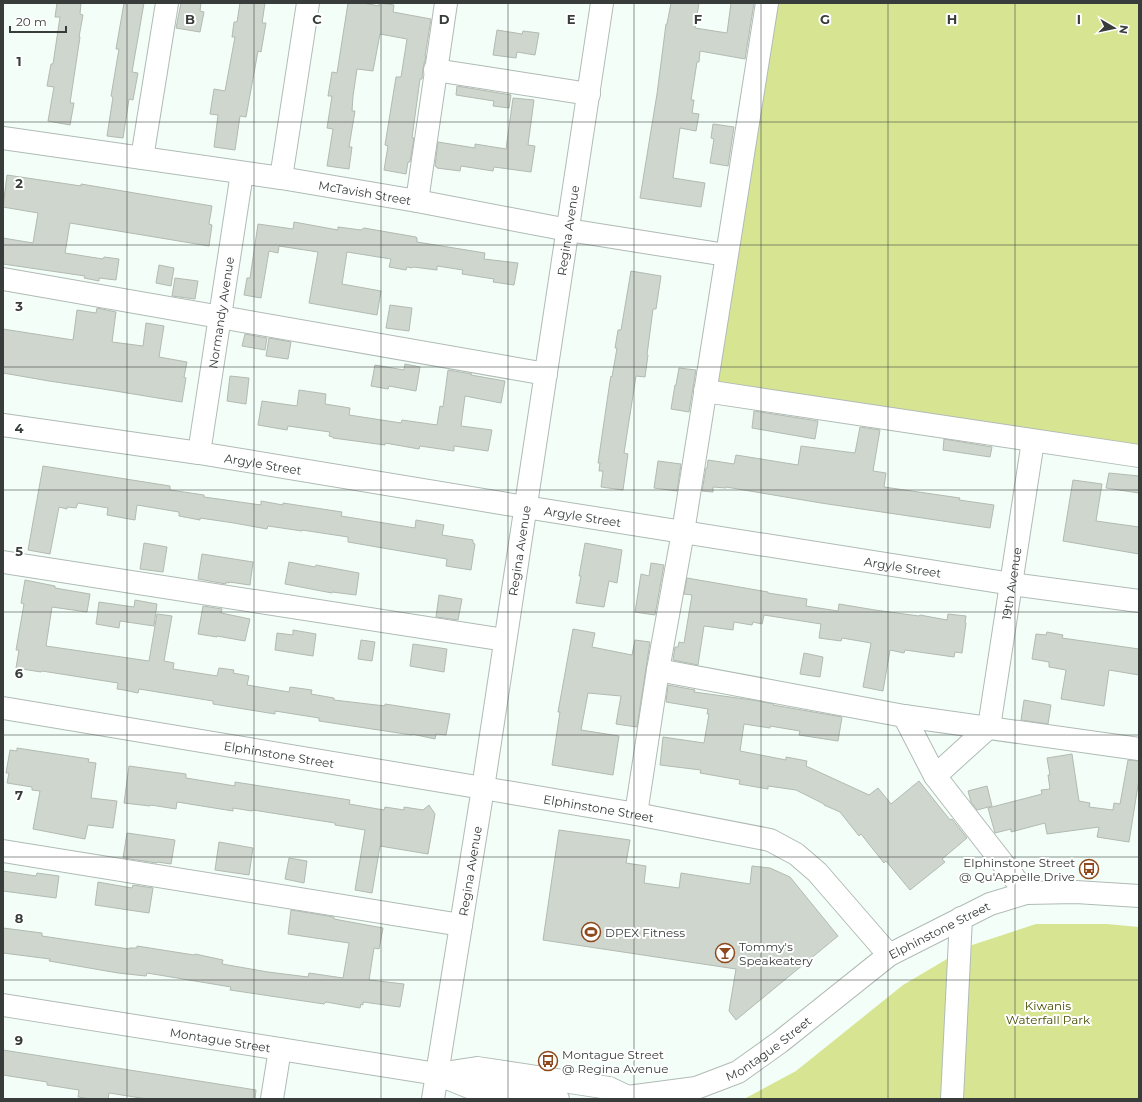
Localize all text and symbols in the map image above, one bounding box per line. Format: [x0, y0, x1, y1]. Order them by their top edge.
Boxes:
scale bar [10, 8, 66, 34]
north arrow [1094, 8, 1134, 48]
text: B [185, 11, 195, 27]
text: C [312, 11, 322, 27]
text: D [439, 11, 450, 27]
text: E [567, 11, 576, 27]
text: F [694, 11, 702, 27]
text: G [820, 11, 830, 27]
text: H [947, 11, 957, 27]
text: I [1077, 11, 1081, 27]
text: 20 m [16, 14, 47, 29]
text: N [1116, 24, 1131, 35]
text: 1 [16, 53, 22, 69]
text: 2 [15, 175, 23, 191]
street label: McTavish Street [317, 177, 413, 207]
street label: Regina Avenue [553, 184, 582, 277]
street label: Normandy Avenue [205, 256, 237, 370]
text: 3 [14, 298, 23, 314]
text: 4 [15, 420, 24, 436]
street label: Argyle Street [223, 450, 303, 477]
street label: Argyle Street [543, 503, 623, 530]
street label: Regina Avenue [505, 505, 533, 597]
text: 5 [15, 543, 23, 559]
street label: 19th Avenue [998, 546, 1024, 621]
street label: Argyle Street [863, 553, 943, 580]
text: 6 [15, 665, 24, 681]
street label: Elphinstone Street [223, 737, 336, 771]
text: 7 [15, 787, 23, 803]
street label: Elphinstone Street [542, 791, 655, 825]
street label: Regina Avenue [455, 825, 484, 917]
place label: Elphinstone Street @ Qu'Appelle Drive [959, 855, 1075, 884]
bus stop icon: Elphinstone Street @ Qu'Appelle Drive [1078, 858, 1100, 880]
street label: Elphinstone Street [886, 898, 992, 962]
text: 8 [15, 910, 24, 926]
sports icon: DPEX Fitness [580, 921, 602, 943]
place label: DPEX Fitness [605, 925, 685, 940]
place label: Tommy's Speakeatery [739, 939, 813, 968]
bar icon: Tommy's Speakeatery [714, 942, 736, 964]
park label: Kiwanis Waterfall Park [1006, 998, 1091, 1027]
street label: Montague Street [723, 1013, 814, 1084]
street label: Montague Street [169, 1024, 272, 1055]
text: 9 [15, 1032, 23, 1048]
place label: Montague Street @ Regina Avenue [562, 1047, 669, 1076]
bus stop icon: Montague Street @ Regina Avenue [537, 1050, 559, 1072]

